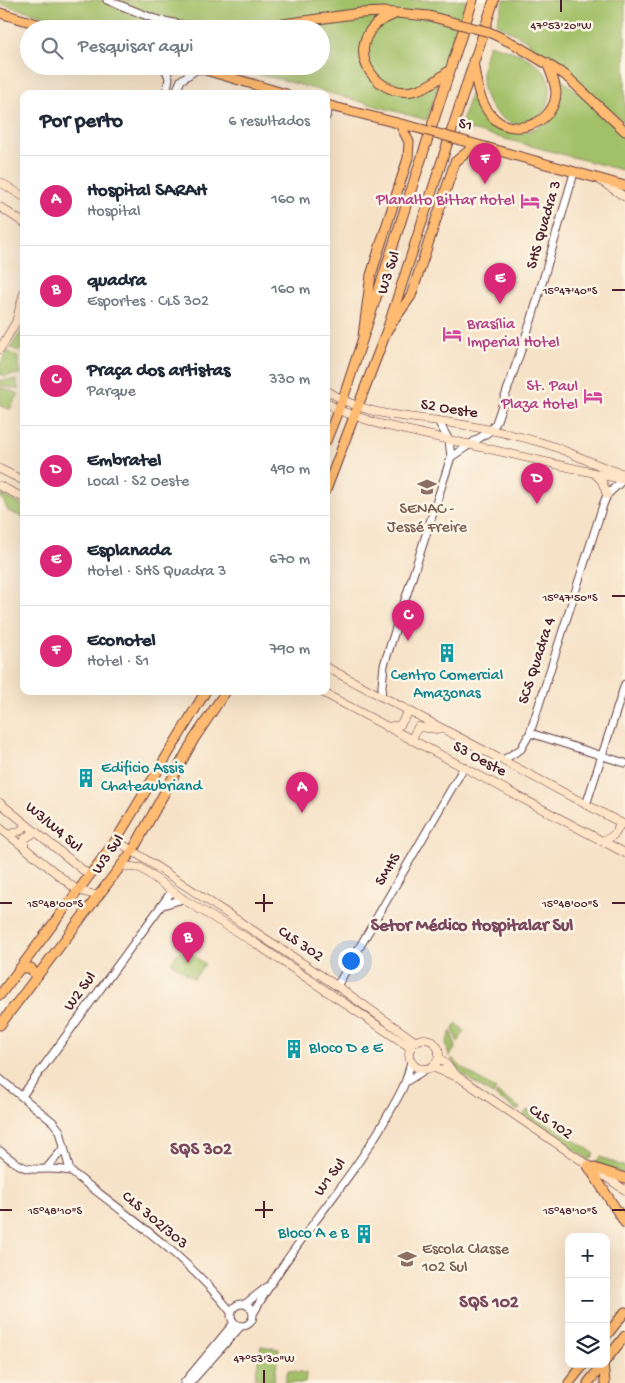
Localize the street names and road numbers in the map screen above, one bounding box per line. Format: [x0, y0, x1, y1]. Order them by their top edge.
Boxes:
street label: S1 [456, 115, 474, 137]
street label: SHS Quadra 3 [523, 179, 567, 271]
street label: W3 Sul [374, 249, 406, 297]
street label: S2 Oeste [419, 396, 480, 424]
street label: SCS Quadra 4 [515, 615, 561, 707]
street label: S3 Oeste [449, 738, 510, 782]
street label: W3/W4 Sul [20, 798, 86, 858]
street label: W3 Sul [89, 831, 129, 879]
street label: SMHS [372, 850, 406, 890]
street label: CLS 302 [274, 923, 327, 967]
street label: W2 Sul [60, 969, 102, 1015]
street label: CLS 102 [524, 1101, 576, 1145]
street label: W1 Sul [311, 1155, 351, 1201]
street label: CLS 302/303 [117, 1188, 191, 1254]

